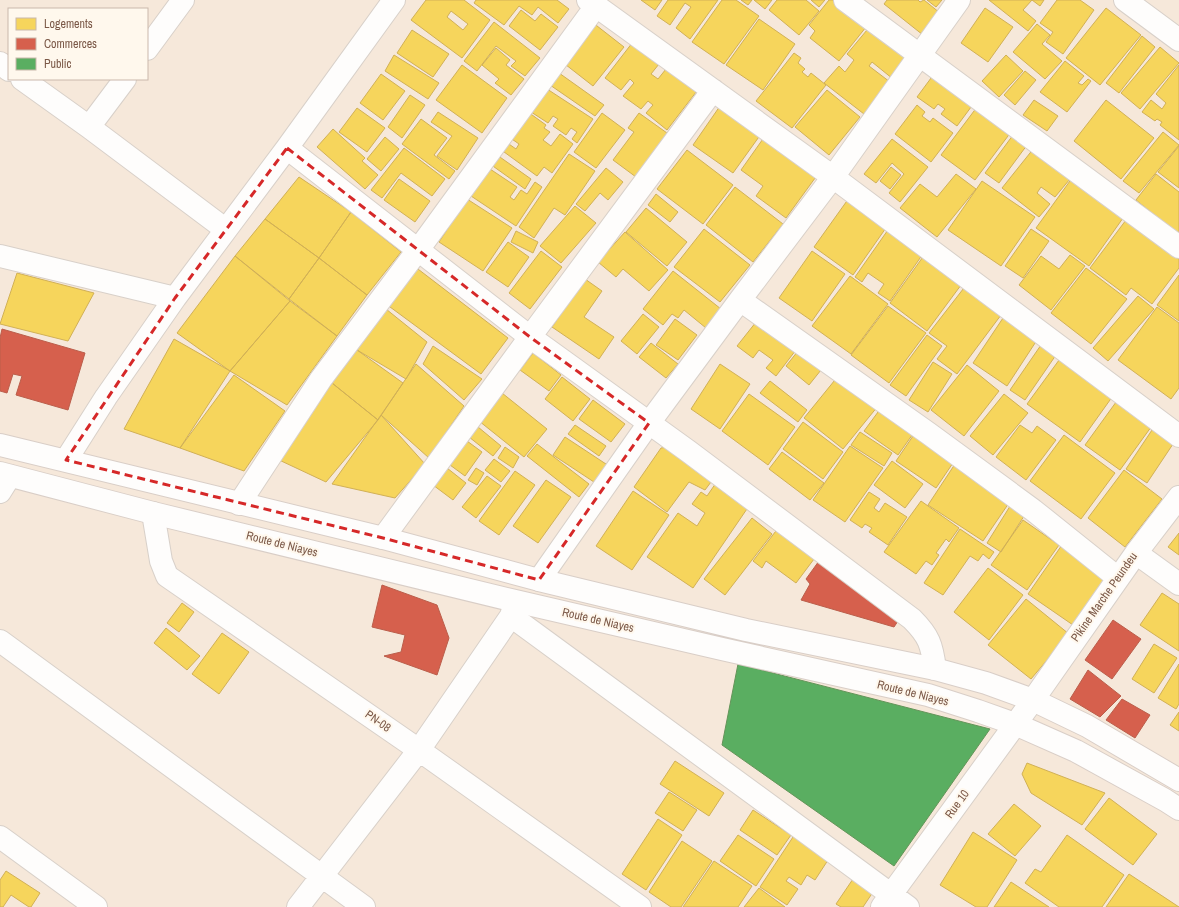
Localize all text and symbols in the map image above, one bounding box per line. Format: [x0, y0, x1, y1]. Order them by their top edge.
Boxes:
legend [8, 8, 148, 80]
text: Logements [44, 16, 93, 32]
text: Commerces [44, 36, 97, 52]
text: Public [44, 56, 71, 72]
street label: Route de Niayes [245, 527, 320, 561]
street label: Pikine Marche Peundeu [1067, 549, 1141, 645]
street label: Route de Niayes [560, 604, 636, 636]
street label: Route de Niayes [876, 676, 951, 710]
street label: PN-08 [362, 706, 394, 736]
street label: Rue 10 [941, 786, 973, 822]

